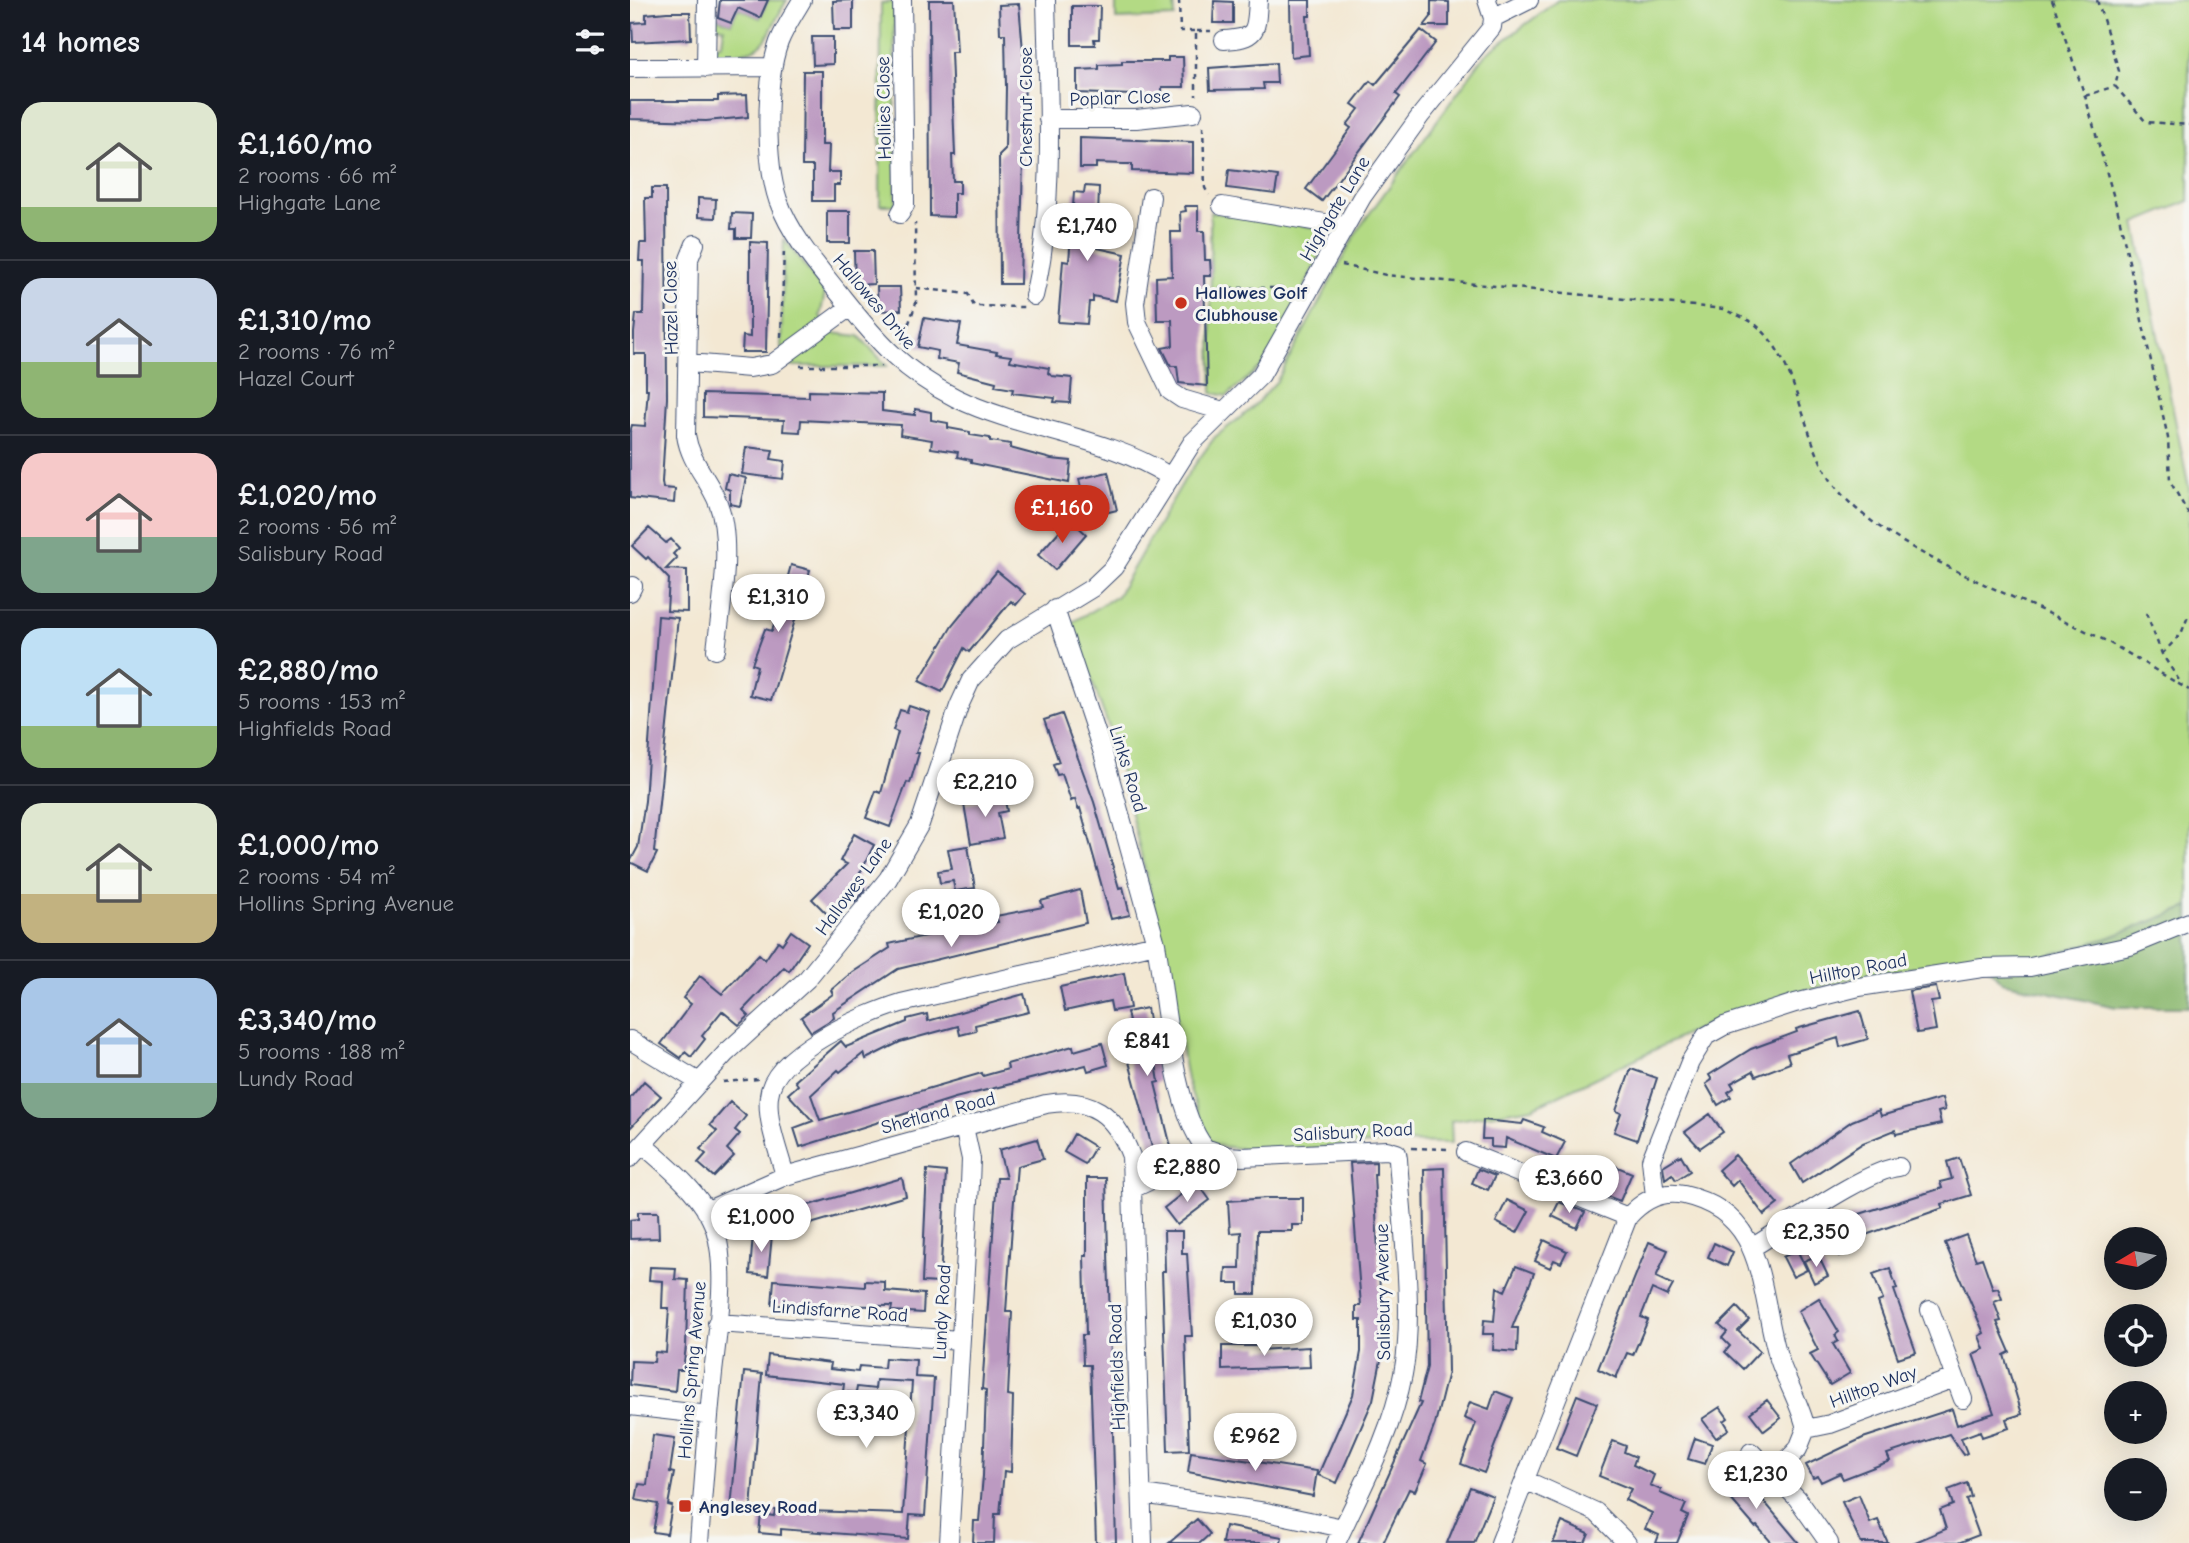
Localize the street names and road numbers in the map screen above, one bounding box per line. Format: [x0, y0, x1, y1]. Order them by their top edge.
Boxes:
street label: Chestnut Close [1015, 47, 1037, 167]
street label: Hollies Close [872, 56, 896, 160]
street label: Poplar Close [1069, 85, 1171, 111]
street label: Highgate Lane [1295, 152, 1375, 265]
street label: Hallowes Drive [828, 250, 920, 354]
street label: Hazel Close [659, 261, 683, 355]
street label: Links Road [1105, 724, 1152, 815]
street label: Hallowes Lane [811, 833, 897, 940]
street label: Hilltop Road [1808, 949, 1909, 989]
street label: Shetland Road [879, 1087, 998, 1139]
street label: Salisbury Road [1293, 1118, 1414, 1146]
street label: Salisbury Avenue [1371, 1223, 1395, 1361]
street label: Lundy Road [929, 1264, 955, 1360]
street label: Hollins Spring Avenue [673, 1280, 711, 1460]
street label: Lindisfarne Road [771, 1295, 909, 1327]
street label: Highfields Road [1104, 1303, 1130, 1431]
street label: Hilltop Way [1827, 1361, 1920, 1413]

